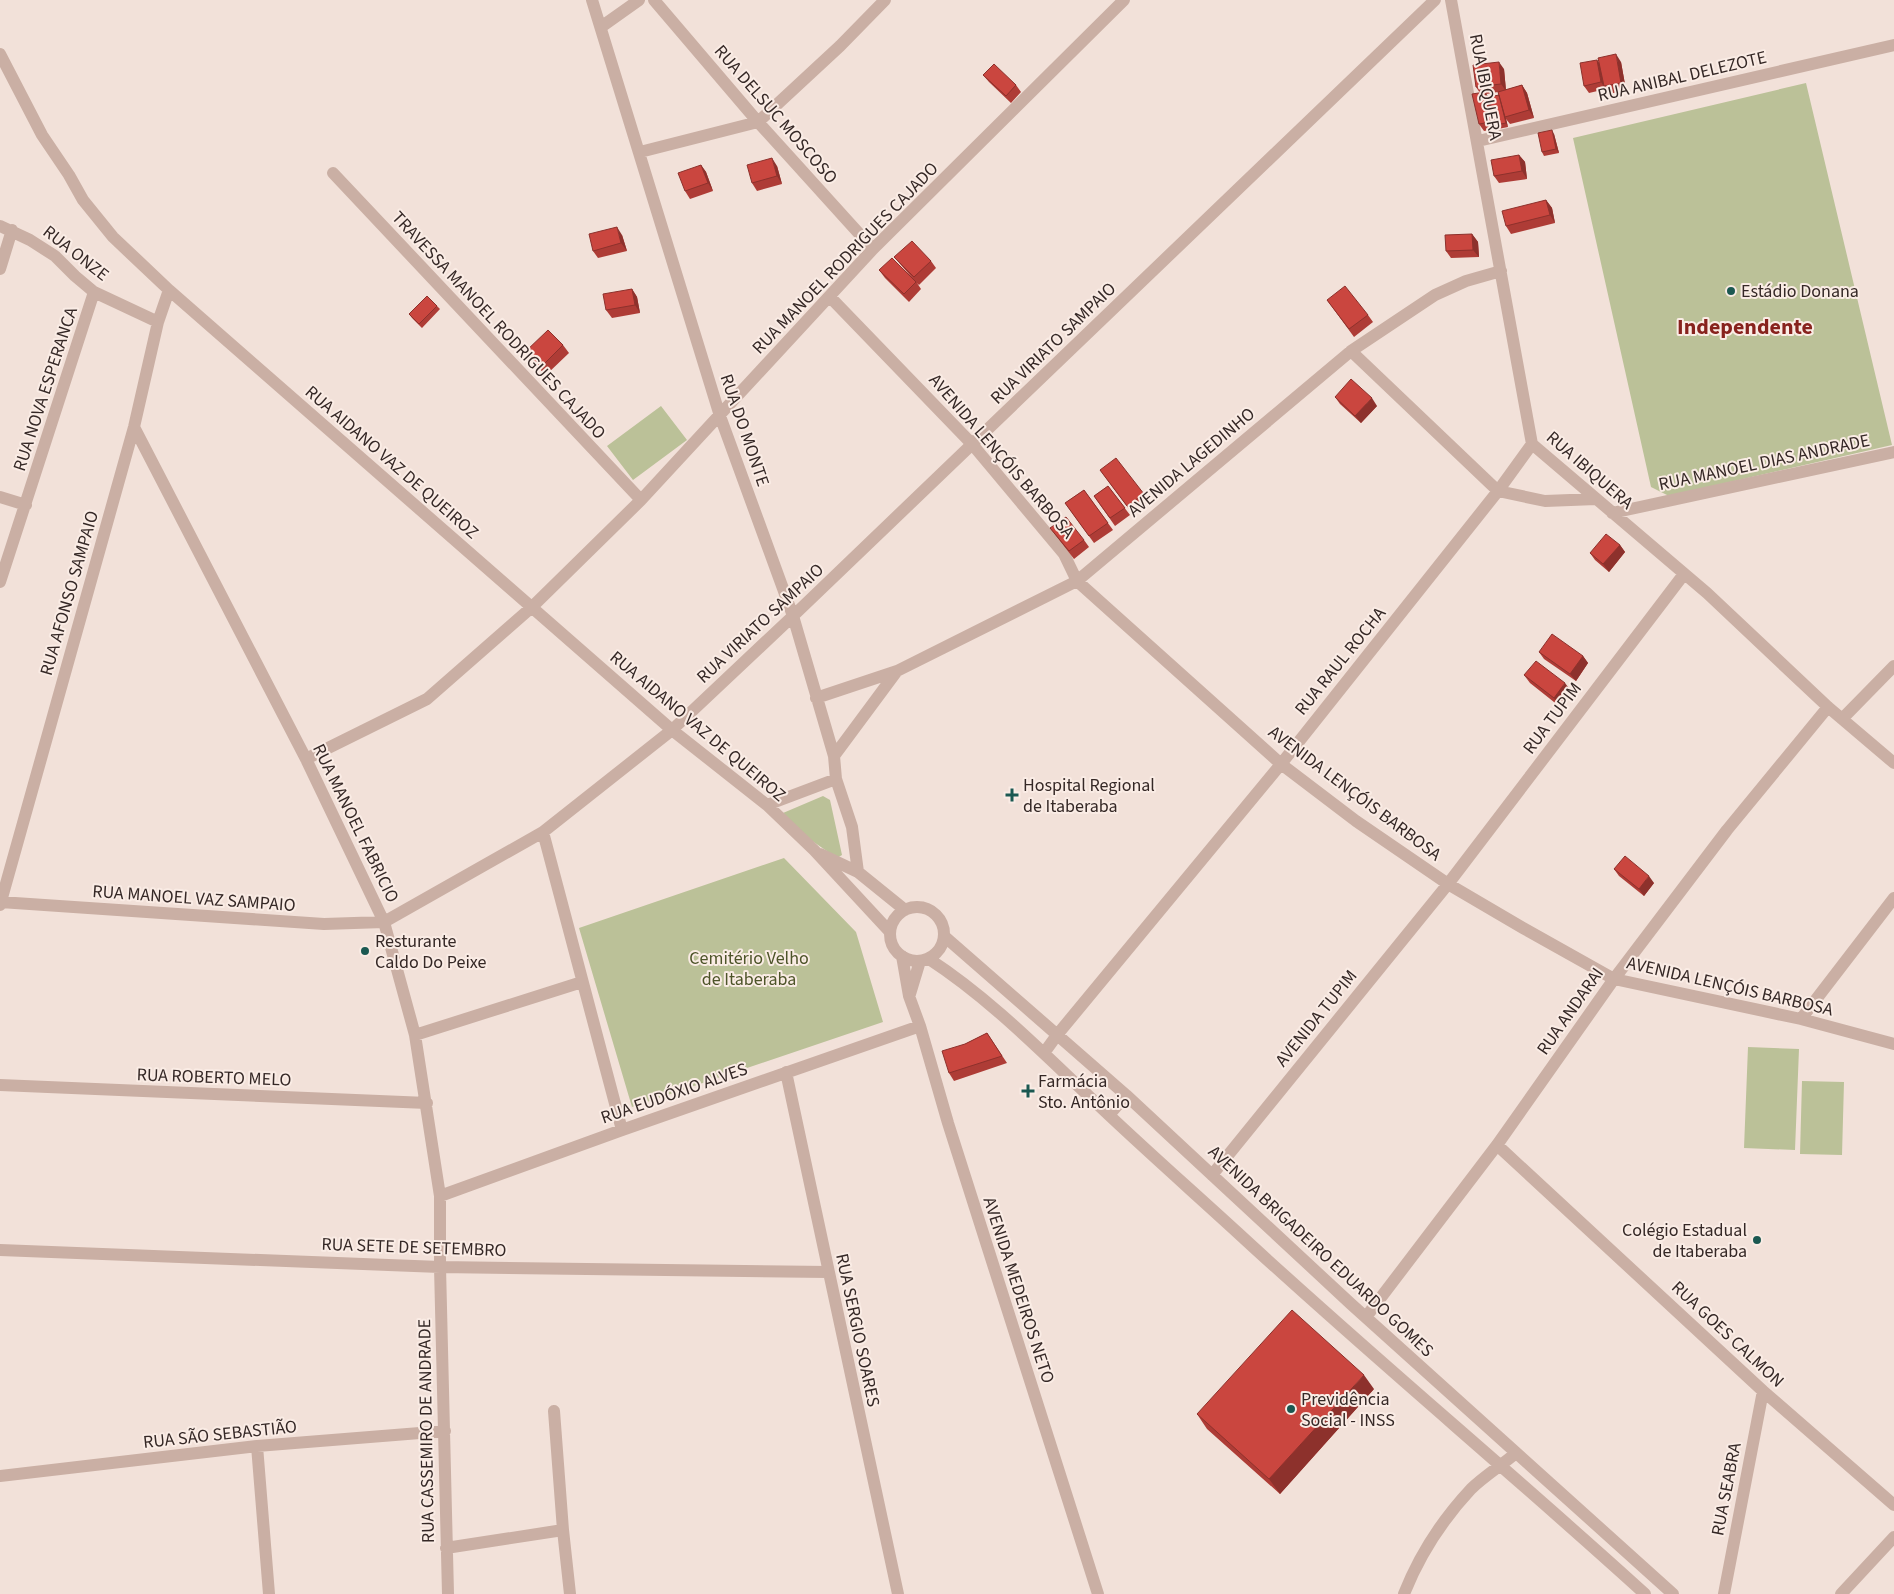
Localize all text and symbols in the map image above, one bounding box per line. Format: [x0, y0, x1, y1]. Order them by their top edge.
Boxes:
street label: RUA IBIQUERA [1463, 32, 1508, 143]
street label: RUA DELSUC MOSCOSO [708, 39, 843, 189]
street label: RUA ANIBAL DELEZOTE [1595, 45, 1769, 108]
street label: RUA MANOEL RODRIGUES CAJADO [747, 157, 944, 360]
street label: TRAVESSA MANOEL RODRIGUES CAJADO [386, 206, 611, 445]
street label: RUA ONZE [37, 220, 114, 287]
street label: RUA VIRIATO SAMPAIO [985, 277, 1122, 410]
place label: Estádio Donana [1741, 279, 1859, 304]
marker: Estádio Donana [1725, 285, 1737, 297]
street label: RUA NOVA ESPERANCA [7, 304, 84, 474]
district label: Independente [1677, 311, 1813, 343]
street label: AVENIDA LENÇÓIS BARBOSA [923, 369, 1080, 544]
street label: RUA DO MONTE [714, 371, 775, 490]
street label: RUA AIDANO VAZ DE QUEIROZ [299, 380, 484, 545]
street label: AVENIDA LAGEDINHO [1122, 402, 1260, 523]
street label: RUA IBIQUERA [1541, 426, 1639, 515]
street label: RUA MANOEL DIAS ANDRADE [1656, 428, 1872, 497]
street label: RUA AFONSO SAMPAIO [34, 508, 105, 679]
street label: RUA VIRIATO SAMPAIO [691, 558, 830, 689]
street label: RUA RAUL ROCHA [1289, 602, 1392, 721]
street label: RUA AIDANO VAZ DE QUEIROZ [604, 645, 791, 808]
street label: RUA TUPIM [1517, 677, 1588, 759]
street label: AVENIDA LENÇÓIS BARBOSA [1263, 720, 1447, 867]
street label: RUA MANOEL FABRICIO [306, 740, 405, 907]
place label: Hospital Regional de Itaberaba [1023, 773, 1155, 819]
marker: Hospital Regional de Itaberaba [1005, 788, 1019, 802]
street label: RUA MANOEL VAZ SAMPAIO [92, 879, 296, 918]
place label: Resturante Caldo Do Peixe [375, 929, 487, 975]
marker: Resturante Caldo Do Peixe [359, 945, 371, 957]
park label: Cemitério Velho de Itaberaba [689, 946, 809, 992]
street label: AVENIDA LENÇÓIS BARBOSA [1624, 951, 1836, 1022]
street label: RUA ANDARAI [1531, 962, 1610, 1060]
street label: AVENIDA TUPIM [1269, 965, 1363, 1072]
street label: RUA EUDÓXIO ALVES [597, 1057, 751, 1130]
street label: RUA ROBERTO MELO [136, 1062, 292, 1093]
place label: Farmácia Sto. Antônio [1038, 1069, 1130, 1115]
marker: Farmácia Sto. Antônio [1022, 1085, 1034, 1097]
street label: AVENIDA BRIGADEIRO EDUARDO GOMES [1202, 1140, 1439, 1363]
street label: AVENIDA MEDEIROS NETO [977, 1194, 1060, 1387]
place label: Colégio Estadual de Itaberaba [1622, 1218, 1747, 1264]
street label: RUA SETE DE SETEMBRO [321, 1232, 507, 1263]
marker: Colégio Estadual de Itaberaba [1751, 1234, 1763, 1246]
street label: RUA SERGIO SOARES [829, 1251, 886, 1409]
street label: RUA GOES CALMON [1666, 1275, 1790, 1393]
street label: RUA CASSEMIRO DE ANDRADE [412, 1319, 441, 1543]
place label: Previdência Social - INSS [1301, 1387, 1395, 1433]
marker: Previdência Social - INSS [1285, 1403, 1297, 1415]
street label: RUA SÃO SEBASTIÃO [142, 1414, 298, 1455]
street label: RUA SEABRA [1705, 1440, 1748, 1538]

